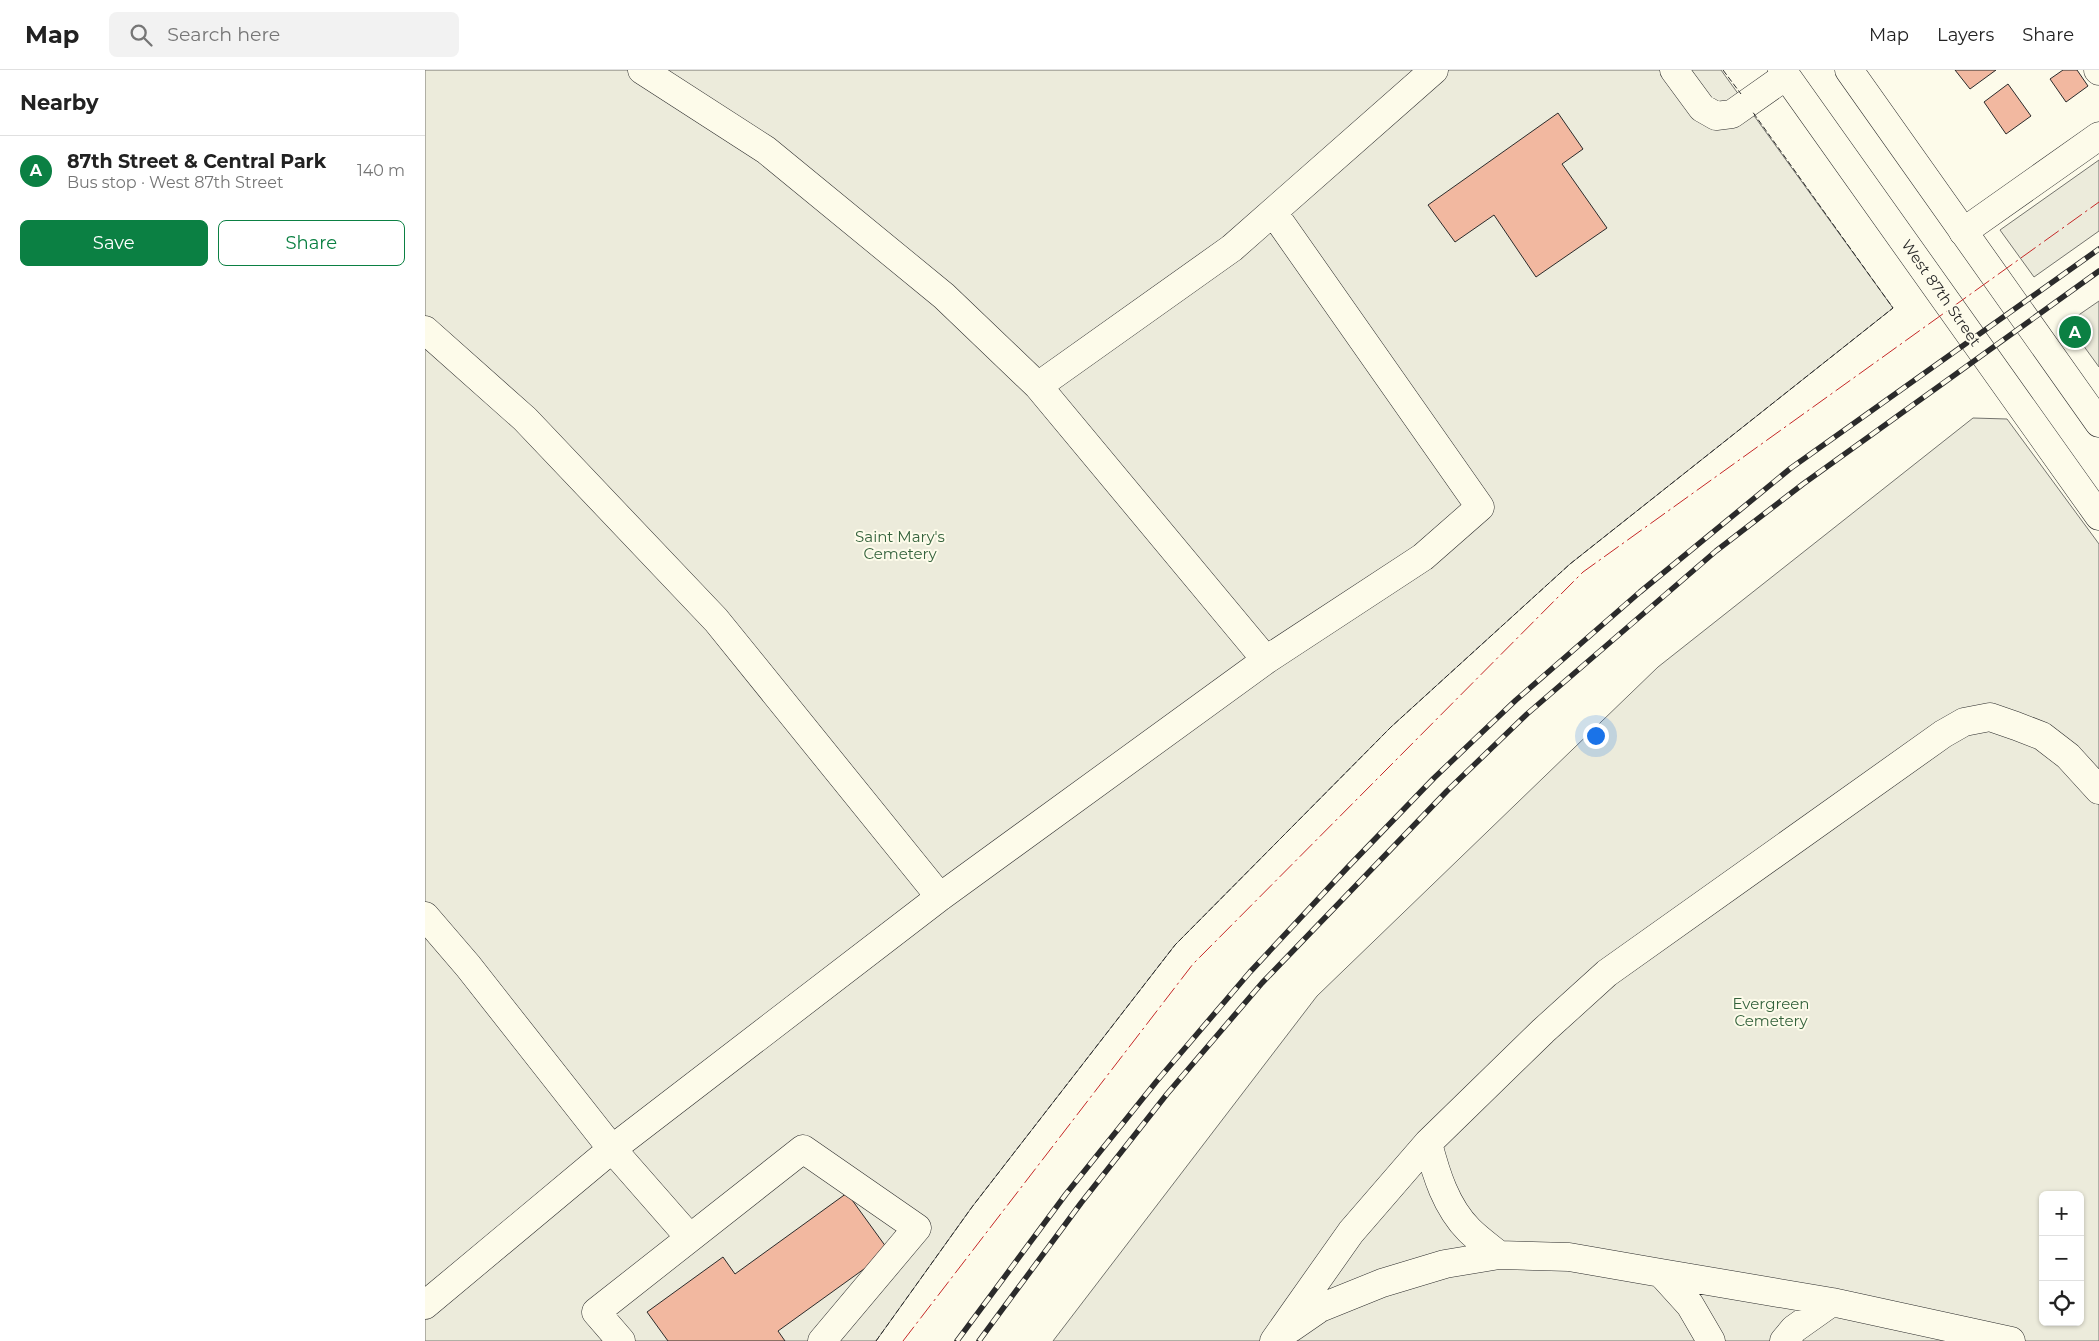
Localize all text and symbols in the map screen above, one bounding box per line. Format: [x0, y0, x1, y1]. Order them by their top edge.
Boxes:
search box [109, 12, 459, 57]
text: Map [25, 20, 79, 49]
icon: search [127, 21, 155, 49]
text: Search here [167, 23, 280, 46]
text: Map [1869, 24, 1909, 46]
text: Layers [1937, 24, 1994, 46]
text: Share [2022, 24, 2074, 46]
text: Nearby [20, 90, 99, 115]
text: 87th Street & Central Park [67, 150, 326, 173]
text: A [30, 161, 42, 180]
text: 140 m [357, 161, 405, 180]
text: Bus stop · West 87th Street [67, 173, 283, 192]
button: Save [20, 220, 208, 266]
button: Share [218, 220, 405, 266]
street label: West 87th Street [1898, 236, 1985, 350]
pin: A [2059, 313, 2091, 351]
park label: Saint Mary's Cemetery [855, 527, 945, 563]
your location [1583, 723, 1609, 749]
park label: Evergreen Cemetery [1732, 994, 1810, 1030]
map controls [2039, 1191, 2084, 1326]
button: + [2039, 1191, 2084, 1236]
button: − [2039, 1236, 2084, 1281]
button: locate [2039, 1281, 2084, 1326]

